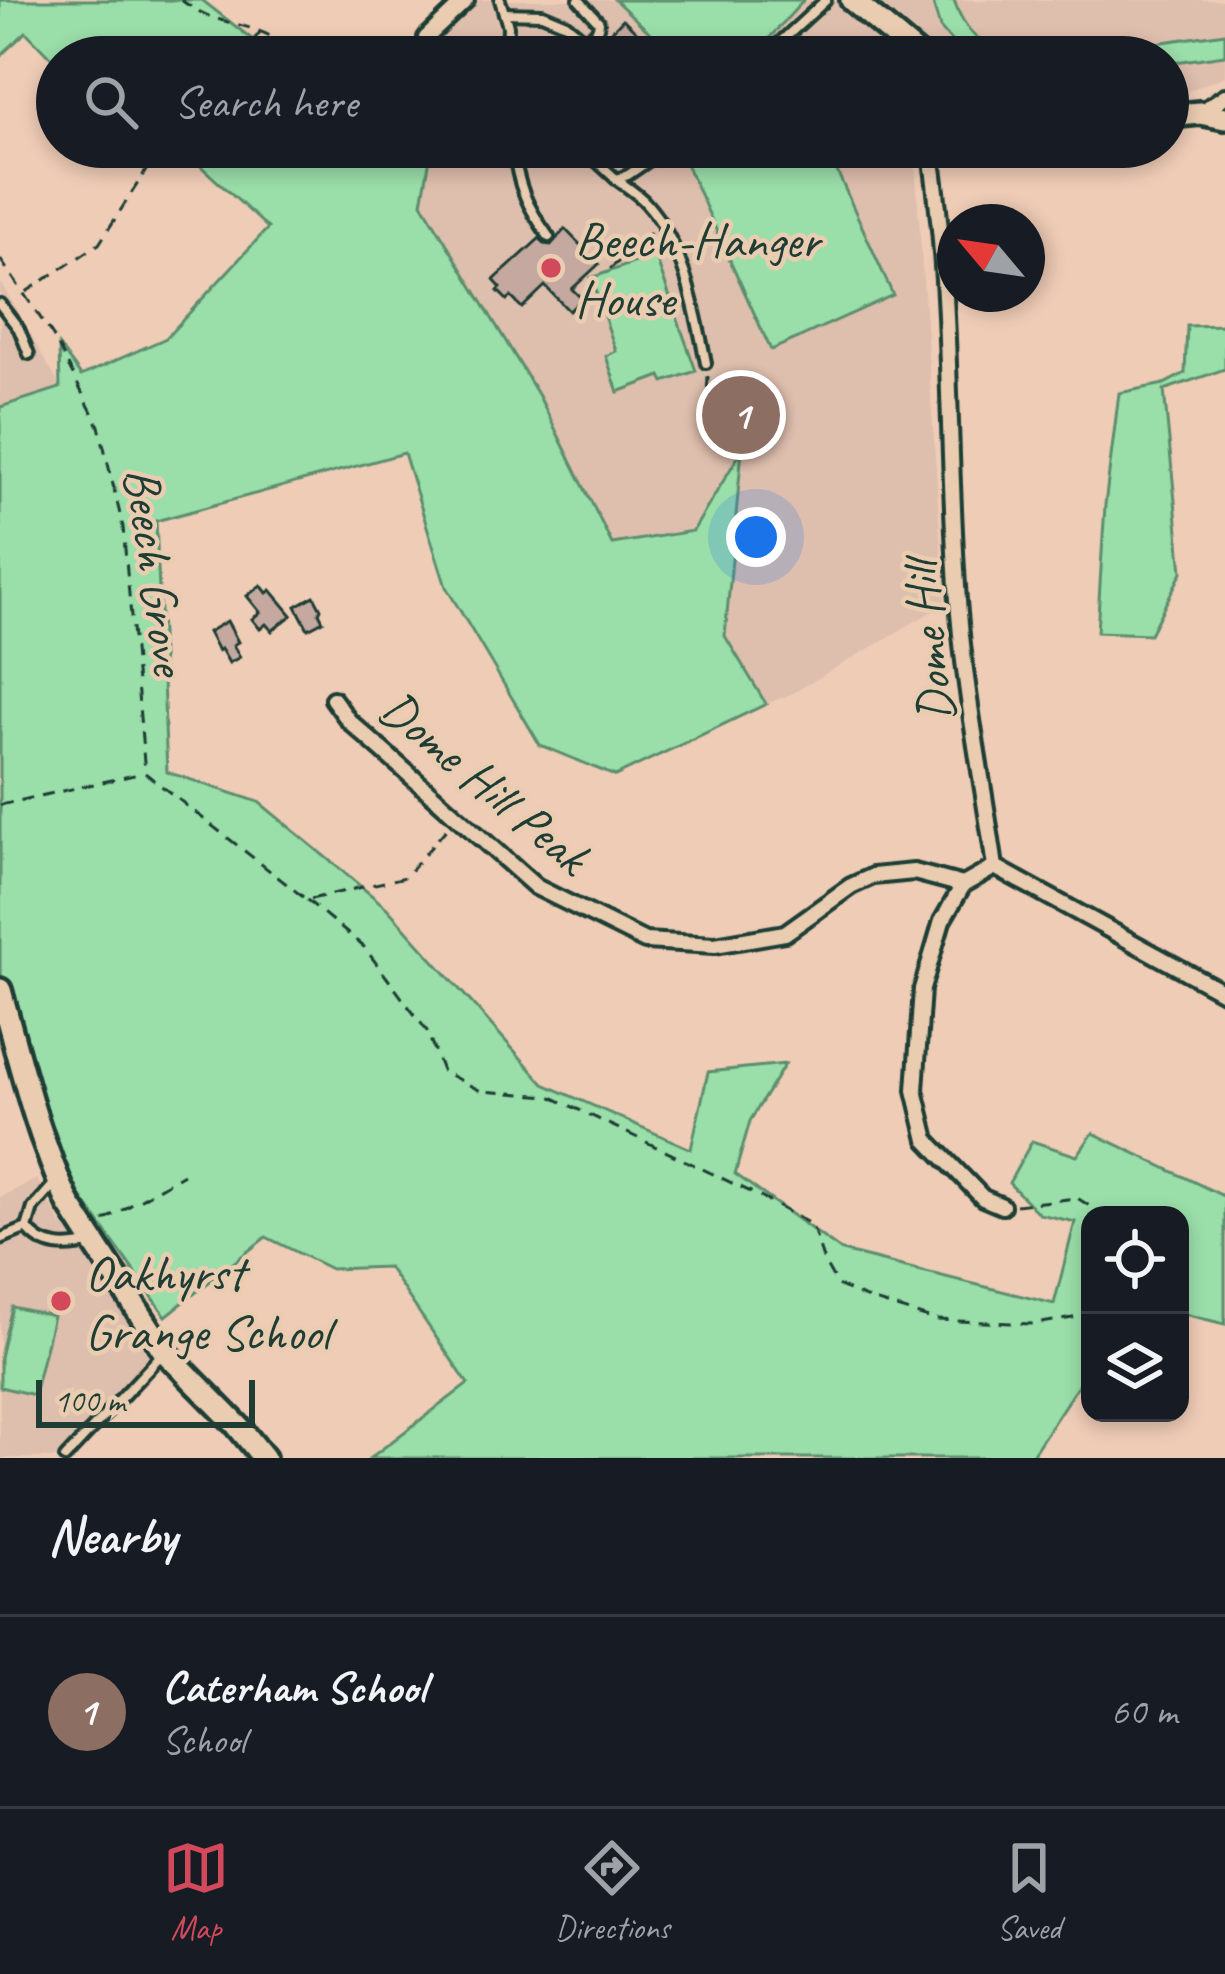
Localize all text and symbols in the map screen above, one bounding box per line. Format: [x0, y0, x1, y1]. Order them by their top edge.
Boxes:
search box [36, 36, 1189, 168]
icon: search [78, 69, 144, 135]
text: Search here [174, 74, 357, 131]
north arrow [937, 204, 1045, 312]
place label: Beech-Hanger House [575, 208, 823, 331]
marker: Beech-Hanger House [538, 255, 564, 281]
pin: 1 [702, 370, 780, 460]
street label: Beech Grove [110, 463, 203, 682]
your location [726, 507, 786, 567]
street label: Dome Hill [887, 550, 968, 725]
street label: Dome Hill Peak [367, 676, 604, 890]
map controls [1081, 1206, 1189, 1422]
button: locate [1081, 1206, 1189, 1314]
place label: Oakhyrst Grange School [85, 1241, 338, 1364]
marker: Oakhyrst Grange School [48, 1288, 74, 1314]
button: layers [1081, 1314, 1189, 1422]
scale bar [36, 1374, 255, 1427]
text: 100 m [54, 1380, 125, 1422]
text: Nearby [48, 1504, 176, 1568]
text: Caterham School [162, 1659, 426, 1716]
text: 1 [78, 1687, 96, 1736]
text: 60 m [1111, 1687, 1177, 1736]
text: School [162, 1716, 246, 1765]
tab: Map [163, 1835, 229, 1949]
tab: Directions [555, 1835, 670, 1949]
tab: Saved [996, 1835, 1062, 1949]

